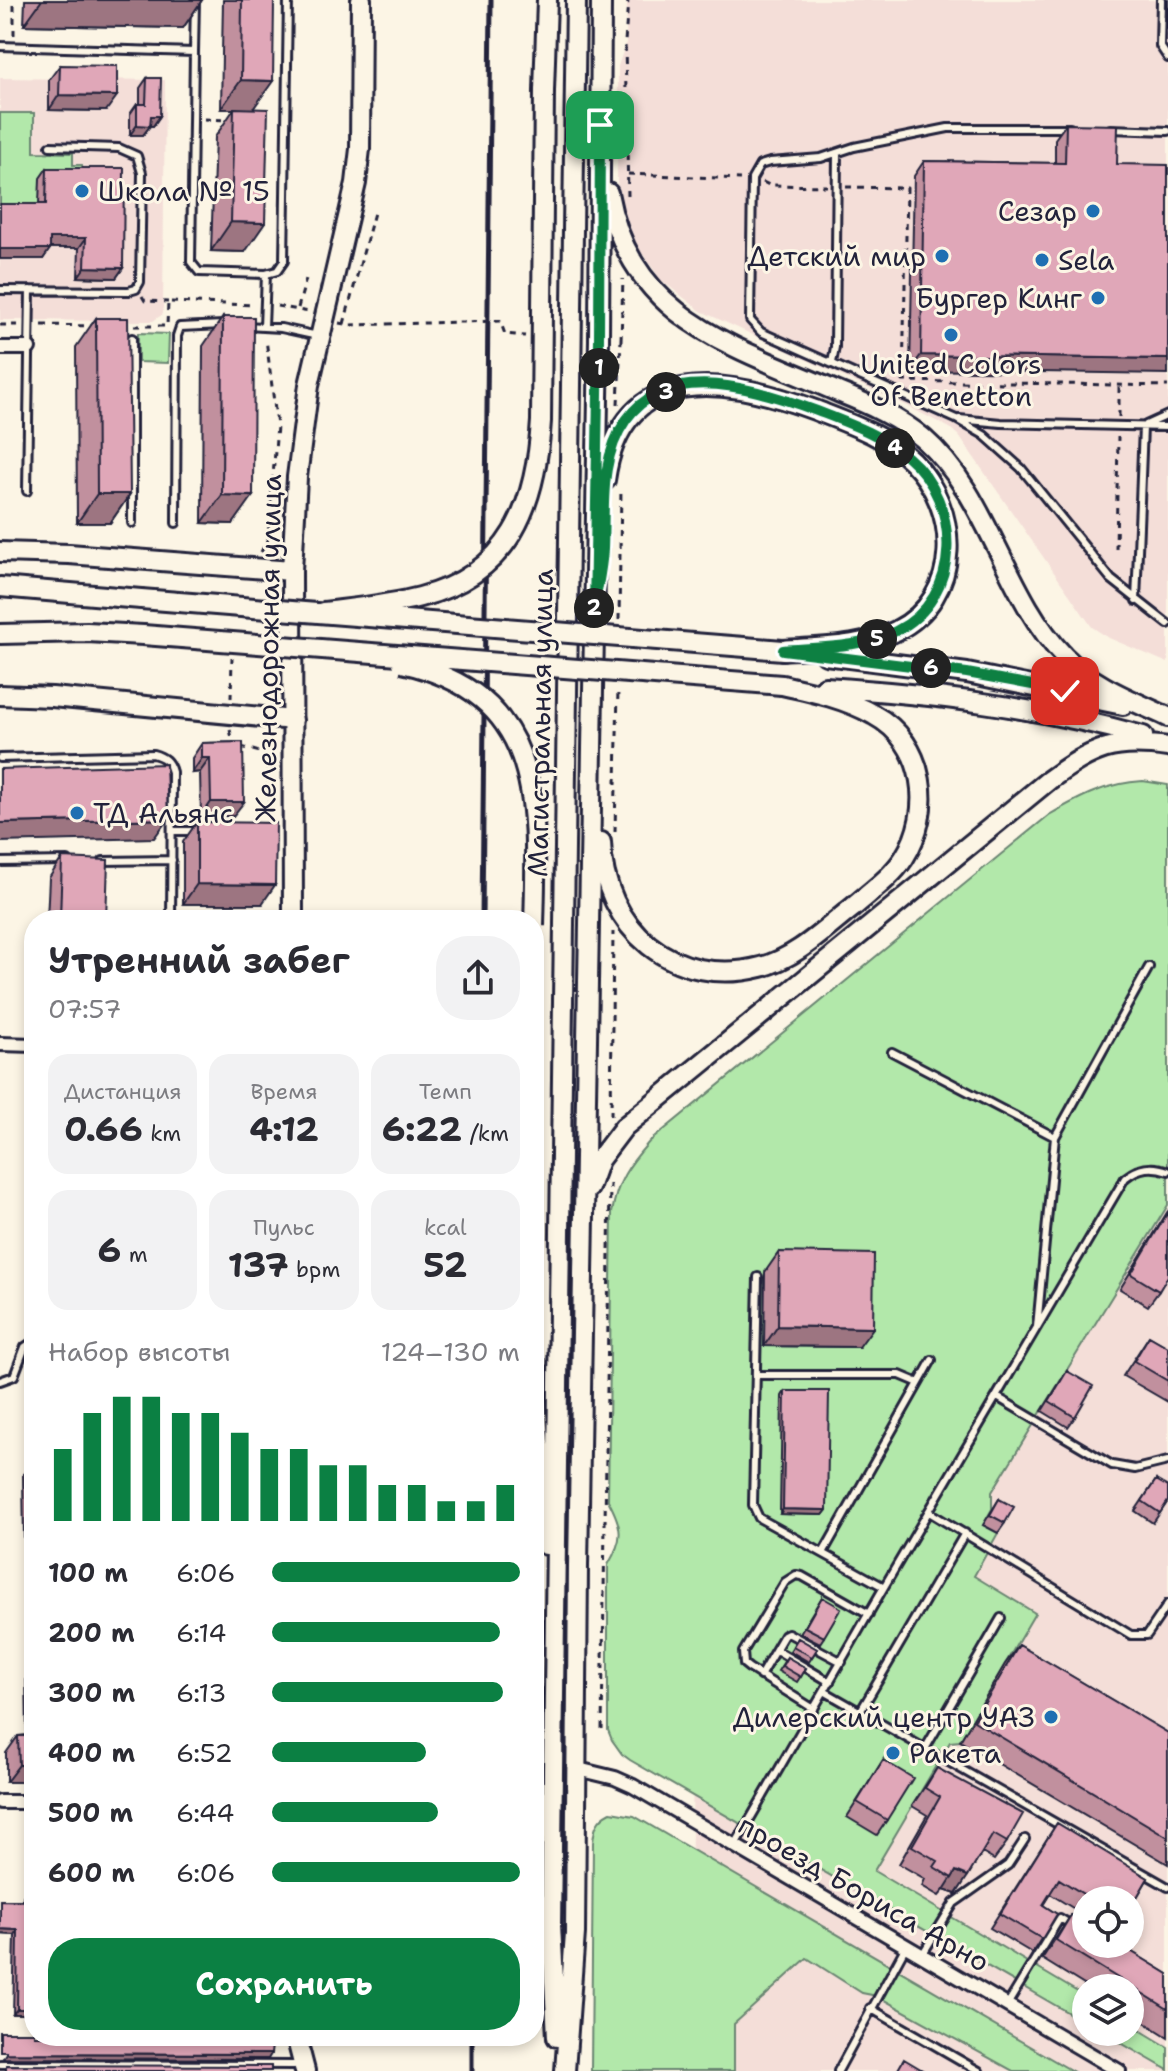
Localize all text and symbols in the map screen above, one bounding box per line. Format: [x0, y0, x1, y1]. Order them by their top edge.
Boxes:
pin [566, 91, 634, 159]
icon: arrive [578, 103, 622, 147]
place label: Школа № 15 [98, 172, 270, 210]
marker: Школа № 15 [73, 182, 91, 200]
place label: Сезар [998, 192, 1077, 230]
marker: Сезар [1084, 202, 1102, 220]
place label: Детский мир [747, 237, 926, 275]
place label: Sela [1058, 241, 1115, 279]
marker: Детский мир [933, 247, 951, 265]
marker: Sela [1033, 251, 1051, 269]
place label: Бургер Кинг [916, 279, 1083, 317]
marker: Бургер Кинг [1089, 289, 1107, 307]
marker: United Colors Of Benetton [942, 326, 960, 344]
place label: United Colors Of Benetton [860, 345, 1042, 415]
pin: 1 [579, 348, 619, 388]
text: 1 [594, 353, 604, 382]
pin: 3 [646, 372, 686, 412]
text: 3 [658, 377, 674, 406]
pin: 4 [875, 428, 915, 468]
text: 4 [887, 433, 903, 462]
street label: Железнодорожная улица [246, 474, 290, 822]
street label: Магистральная улица [518, 569, 562, 877]
pin: 2 [574, 588, 614, 628]
text: 2 [586, 593, 602, 622]
pin: 5 [857, 619, 897, 659]
text: 5 [870, 624, 884, 653]
pin: 6 [911, 648, 951, 688]
text: 6 [923, 653, 939, 682]
pin [1031, 657, 1099, 725]
icon: check [1043, 669, 1087, 713]
place label: ТД Альянс [93, 794, 234, 832]
marker: ТД Альянс [68, 804, 86, 822]
text: Утренний забег [48, 936, 350, 985]
button: share [436, 936, 520, 1020]
text: 07:57 [48, 991, 121, 1026]
text: Дистанция [64, 1077, 182, 1106]
text: Время [250, 1077, 318, 1106]
text: Темп [419, 1077, 472, 1106]
text: 0.66 [64, 1106, 143, 1152]
text: 4:12 [249, 1106, 319, 1152]
text: 6:22 [382, 1106, 462, 1152]
text: km [143, 1119, 181, 1148]
text: /km [462, 1119, 509, 1148]
text: Пульс [253, 1213, 315, 1242]
text: kcal [424, 1213, 467, 1242]
text: 6 [98, 1227, 121, 1273]
text: m [121, 1240, 148, 1269]
text: 137 [228, 1242, 289, 1288]
text: 52 [423, 1242, 467, 1288]
text: bpm [289, 1255, 340, 1284]
text: Набор высоты [48, 1334, 230, 1369]
text: 124–130 m [381, 1334, 520, 1369]
text: 100 m [48, 1555, 128, 1590]
text: 6:06 [176, 1555, 235, 1590]
text: 200 m [48, 1615, 135, 1650]
text: 6:14 [176, 1615, 226, 1650]
text: 300 m [48, 1675, 135, 1710]
text: 6:13 [176, 1675, 226, 1710]
place label: Дилерский центр УАЗ [733, 1698, 1035, 1736]
marker: Дилерский центр УАЗ [1042, 1708, 1060, 1726]
place label: Ракета [909, 1734, 1001, 1772]
text: 400 m [48, 1735, 135, 1770]
text: 6:52 [176, 1735, 233, 1770]
marker: Ракета [884, 1744, 902, 1762]
text: 500 m [48, 1795, 133, 1830]
text: 6:44 [176, 1795, 235, 1830]
street label: проезд Бориса Арно [731, 1805, 997, 1981]
text: 600 m [48, 1855, 135, 1890]
text: 6:06 [176, 1855, 235, 1890]
map controls [1072, 1886, 1144, 2046]
button: locate [1072, 1886, 1144, 1958]
button: Сохранить [48, 1938, 520, 2030]
button: layers [1072, 1974, 1144, 2046]

